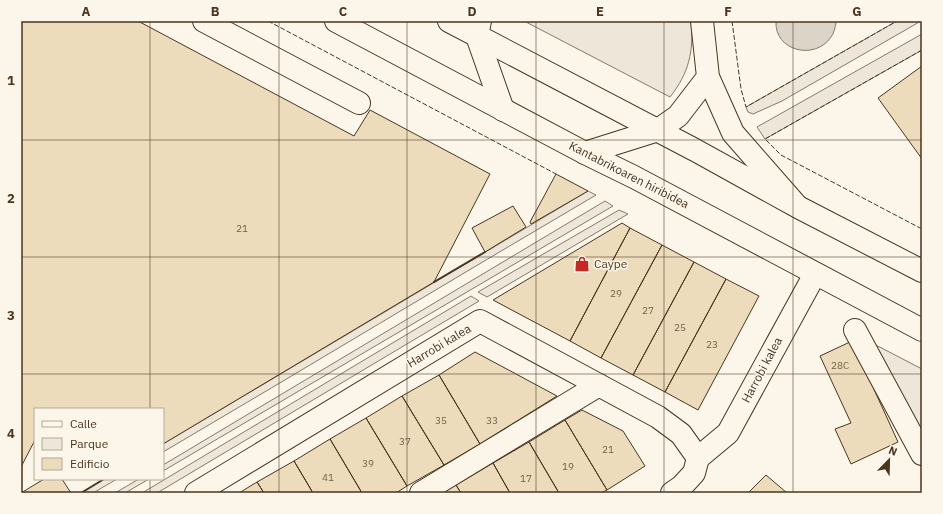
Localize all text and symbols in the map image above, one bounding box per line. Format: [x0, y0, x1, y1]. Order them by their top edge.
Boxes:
text: A [82, 3, 91, 20]
text: B [211, 3, 220, 20]
text: C [339, 3, 348, 20]
text: D [467, 3, 477, 20]
text: E [596, 3, 604, 20]
text: F [724, 3, 732, 20]
text: G [852, 3, 862, 20]
text: 1 [7, 72, 15, 89]
street label: Kantabrikoaren hiribidea [567, 138, 692, 212]
text: 2 [7, 190, 15, 207]
house number: 21 [236, 222, 248, 235]
shop icon: Caype [573, 255, 591, 273]
place label: Caype [594, 256, 628, 271]
house number: 29 [610, 287, 622, 300]
house number: 27 [642, 304, 654, 317]
text: 3 [7, 307, 15, 324]
street label: Harrobi kalea [404, 320, 474, 371]
house number: 25 [674, 321, 686, 334]
street label: Harrobi kalea [738, 334, 785, 405]
house number: 23 [706, 338, 718, 351]
house number: 28C [831, 359, 849, 372]
legend [34, 408, 164, 480]
house number: 35 [435, 414, 447, 427]
house number: 33 [486, 414, 498, 427]
text: Calle [70, 416, 97, 431]
text: 4 [7, 425, 15, 442]
house number: 37 [399, 435, 411, 448]
text: Parque [70, 436, 109, 451]
north arrow [869, 440, 909, 480]
house number: 21 [602, 443, 614, 456]
text: N [887, 443, 899, 459]
text: Edificio [70, 456, 110, 471]
house number: 39 [362, 457, 374, 470]
house number: 19 [562, 460, 574, 473]
house number: 41 [322, 471, 334, 484]
house number: 17 [520, 472, 532, 485]

